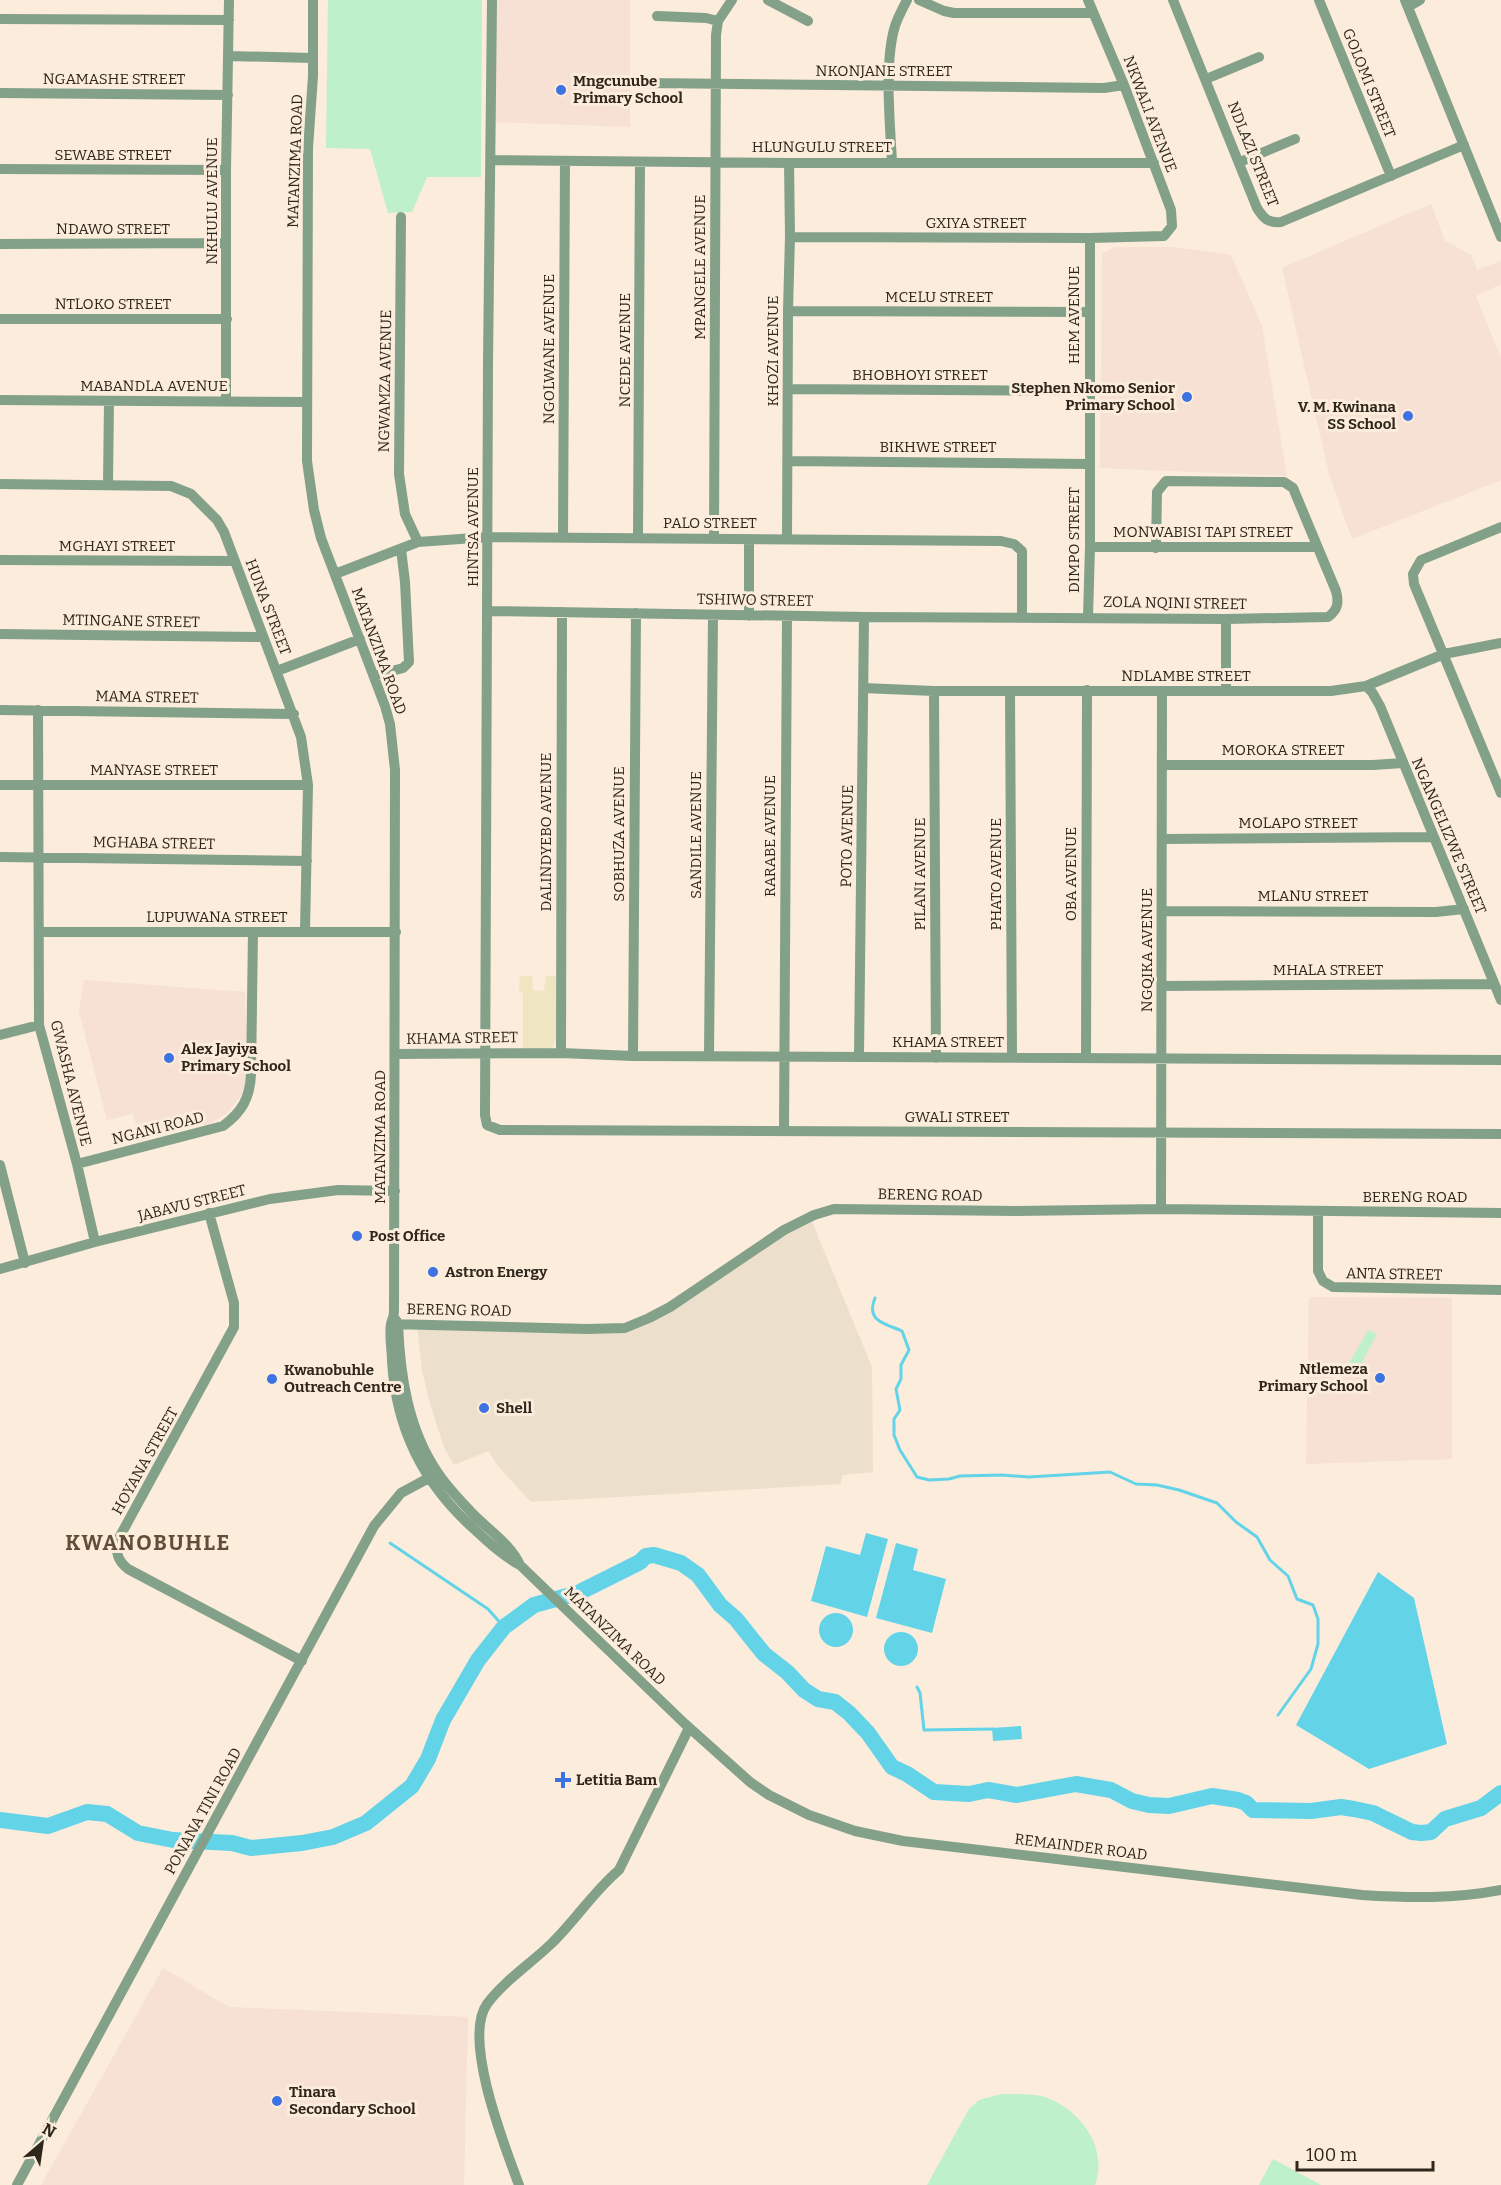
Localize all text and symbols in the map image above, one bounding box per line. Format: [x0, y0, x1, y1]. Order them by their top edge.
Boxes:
street label: GOLOMI STREET [1339, 26, 1399, 141]
street label: NKWALI AVENUE [1119, 53, 1181, 175]
street label: NKONJANE STREET [816, 62, 953, 80]
street label: NGAMASHE STREET [43, 70, 186, 88]
place label: Mngcunube Primary School [573, 72, 683, 107]
marker: Mngcunube Primary School [554, 83, 568, 97]
street label: MATANZIMA ROAD [284, 94, 306, 228]
street label: NDLAZI STREET [1224, 99, 1282, 210]
street label: NKHULU AVENUE [203, 137, 221, 265]
street label: HLUNGULU STREET [752, 138, 892, 156]
street label: SEWABE STREET [55, 146, 172, 164]
street label: MPANGELE AVENUE [691, 194, 709, 340]
street label: GXIYA STREET [926, 214, 1027, 232]
street label: NDAWO STREET [56, 220, 170, 238]
street label: HEM AVENUE [1065, 266, 1083, 364]
street label: NGOLWANE AVENUE [540, 274, 558, 424]
street label: MCELU STREET [885, 288, 993, 306]
street label: NCEDE AVENUE [616, 293, 634, 407]
street label: NTLOKO STREET [55, 295, 171, 313]
street label: KHOZI AVENUE [764, 296, 782, 406]
street label: NGWAMZA AVENUE [375, 309, 395, 453]
street label: BHOBHOYI STREET [852, 366, 988, 384]
street label: MABANDLA AVENUE [80, 377, 228, 395]
place label: Stephen Nkomo Senior Primary School [1011, 379, 1175, 414]
marker: Stephen Nkomo Senior Primary School [1180, 390, 1194, 404]
place label: V. M. Kwinana SS School [1298, 398, 1397, 433]
marker: V. M. Kwinana SS School [1401, 409, 1415, 423]
street label: BIKHWE STREET [879, 438, 997, 456]
street label: HINTSA AVENUE [464, 467, 482, 587]
street label: DIMPO STREET [1065, 487, 1083, 593]
street label: PALO STREET [663, 514, 757, 532]
street label: MONWABISI TAPI STREET [1113, 523, 1293, 541]
street label: MGHAYI STREET [59, 537, 175, 555]
street label: HUNA STREET [241, 556, 295, 658]
street label: MATANZIMA ROAD [348, 585, 410, 717]
street label: TSHIWO STREET [697, 590, 814, 610]
street label: ZOLA NQINI STREET [1103, 593, 1247, 613]
street label: MTINGANE STREET [62, 611, 200, 631]
street label: NDLAMBE STREET [1121, 667, 1251, 685]
street label: MAMA STREET [95, 687, 199, 707]
street label: MOROKA STREET [1221, 741, 1345, 759]
street label: DALINDYEBO AVENUE [537, 752, 555, 912]
street label: NGANGELIZWE STREET [1408, 755, 1490, 917]
street label: MANYASE STREET [90, 761, 218, 779]
street label: SOBHUZA AVENUE [610, 766, 628, 902]
street label: SANDILE AVENUE [687, 771, 705, 899]
street label: RARABE AVENUE [761, 775, 779, 897]
street label: POTO AVENUE [837, 784, 857, 888]
street label: MOLAPO STREET [1238, 814, 1358, 832]
street label: PILANI AVENUE [911, 817, 929, 931]
street label: PHATO AVENUE [987, 818, 1005, 930]
street label: OBA AVENUE [1062, 827, 1080, 921]
street label: MGHABA STREET [93, 833, 216, 853]
street label: MLANU STREET [1257, 887, 1369, 905]
street label: NGQIKA AVENUE [1138, 888, 1156, 1012]
street label: LUPUWANA STREET [146, 908, 288, 926]
street label: MHALA STREET [1273, 961, 1383, 979]
street label: GWASHA AVENUE [47, 1018, 95, 1148]
street label: KHAMA STREET [406, 1028, 518, 1048]
street label: KHAMA STREET [892, 1033, 1004, 1051]
place label: Alex Jayiya Primary School [181, 1040, 291, 1075]
marker: Alex Jayiya Primary School [162, 1051, 176, 1065]
street label: MATANZIMA ROAD [371, 1070, 389, 1204]
street label: NGANI ROAD [110, 1108, 206, 1148]
street label: GWALI STREET [905, 1108, 1010, 1126]
street label: JABAVU STREET [135, 1181, 248, 1225]
street label: BERENG ROAD [877, 1185, 983, 1205]
street label: BERENG ROAD [1362, 1188, 1468, 1206]
place label: Post Office [369, 1227, 445, 1245]
marker: Post Office [350, 1229, 364, 1243]
place label: Astron Energy [445, 1263, 548, 1281]
street label: ANTA STREET [1346, 1264, 1443, 1284]
marker: Astron Energy [426, 1265, 440, 1279]
street label: BERENG ROAD [406, 1300, 512, 1320]
place label: Ntlemeza Primary School [1258, 1360, 1369, 1395]
place label: Kwanobuhle Outreach Centre [284, 1361, 402, 1396]
marker: Ntlemeza Primary School [1373, 1371, 1387, 1385]
marker: Kwanobuhle Outreach Centre [265, 1372, 279, 1386]
place label: Shell [496, 1399, 532, 1417]
marker: Shell [477, 1401, 491, 1415]
street label: HOYANA STREET [108, 1404, 182, 1518]
district label: KWANOBUHLE [65, 1530, 231, 1556]
street label: MATANZIMA ROAD [561, 1583, 669, 1689]
street label: PONANA TINI ROAD [161, 1745, 245, 1877]
marker: Letitia Bam [554, 1771, 572, 1789]
place label: Letitia Bam [576, 1771, 658, 1789]
street label: REMAINDER ROAD [1014, 1830, 1148, 1864]
place label: Tinara Secondary School [289, 2083, 416, 2118]
marker: Tinara Secondary School [270, 2094, 284, 2108]
north arrow [12, 2113, 72, 2173]
text: N [39, 2119, 59, 2142]
scale bar [1297, 2134, 1434, 2172]
text: 100 m [1306, 2144, 1357, 2166]

